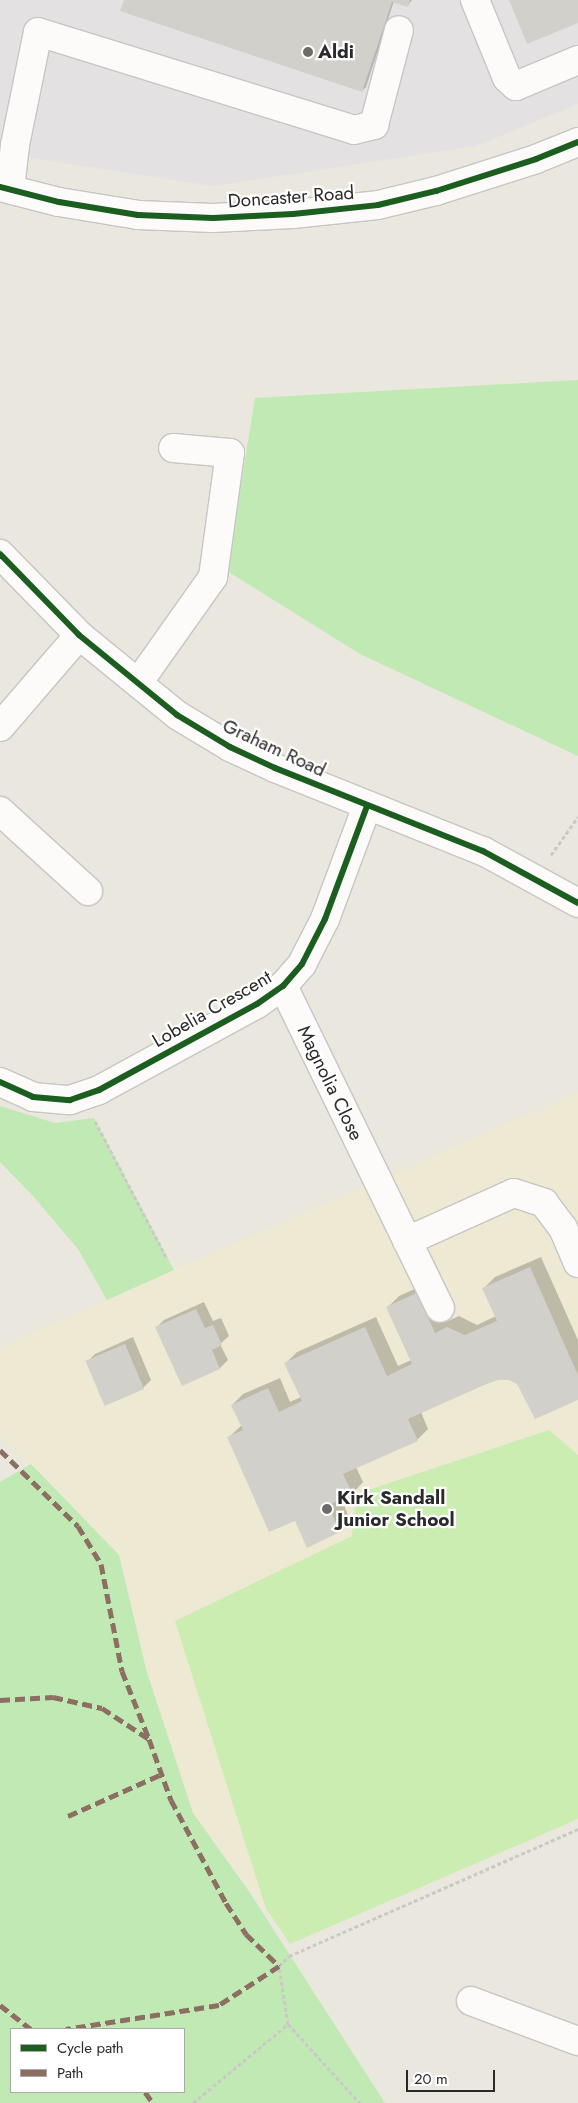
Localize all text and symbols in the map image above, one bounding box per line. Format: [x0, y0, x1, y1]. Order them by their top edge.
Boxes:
place label: Aldi [318, 41, 354, 63]
marker: Aldi [302, 46, 314, 58]
street label: Doncaster Road [227, 181, 355, 213]
street label: Graham Road [219, 714, 329, 782]
street label: Lobelia Crescent [148, 966, 276, 1052]
street label: Magnolia Close [292, 1022, 368, 1144]
place label: Kirk Sandall Junior School [337, 1487, 455, 1531]
marker: Kirk Sandall Junior School [321, 1503, 333, 1515]
legend [10, 2028, 185, 2093]
text: Cycle path [57, 2037, 124, 2059]
scale bar [408, 2060, 497, 2092]
text: Path [57, 2062, 83, 2084]
text: 20 m [414, 2068, 448, 2090]

